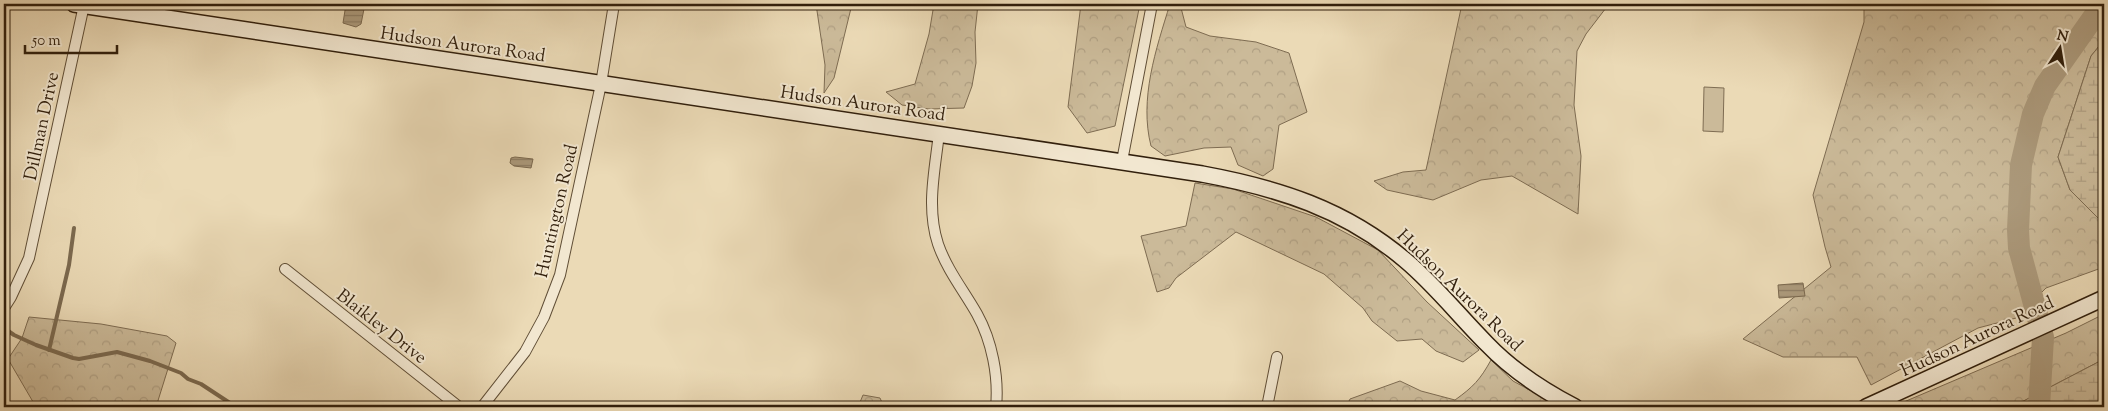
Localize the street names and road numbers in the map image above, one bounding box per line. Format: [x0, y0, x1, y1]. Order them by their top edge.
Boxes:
street label: Hudson Aurora Road [378, 22, 547, 70]
street label: Dillman Drive [19, 70, 67, 183]
street label: Hudson Aurora Road [778, 81, 947, 129]
street label: Huntington Road [530, 142, 586, 281]
street label: Hudson Aurora Road [1390, 224, 1528, 359]
street label: Blaikley Drive [330, 284, 432, 371]
street label: Hudson Aurora Road [1897, 291, 2059, 385]

